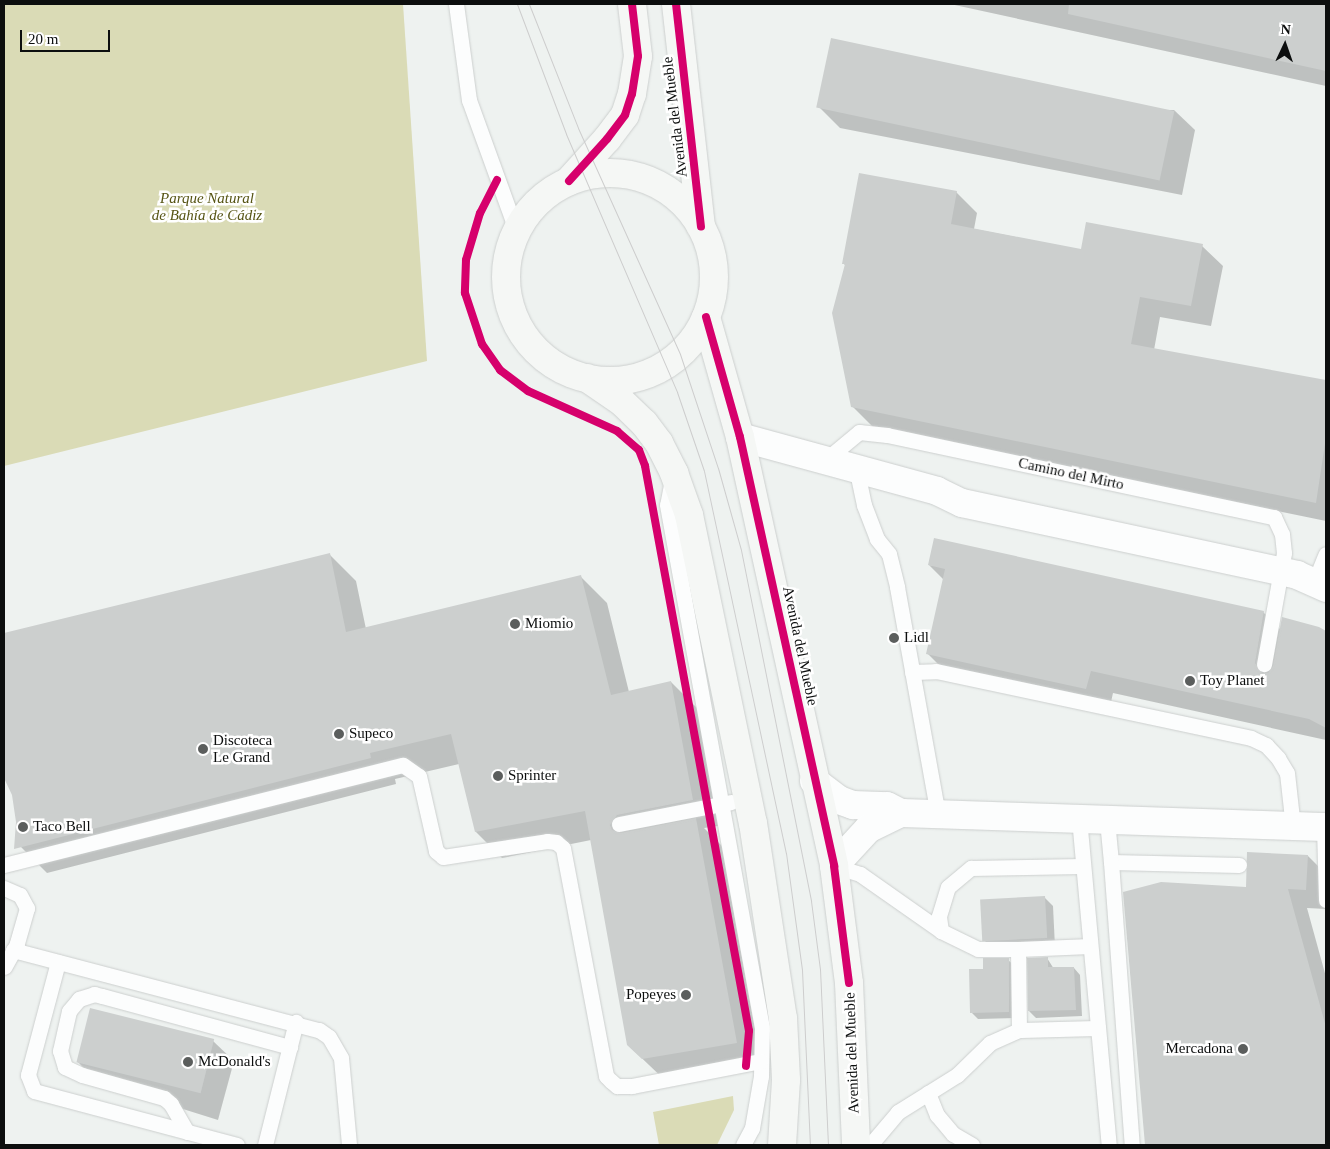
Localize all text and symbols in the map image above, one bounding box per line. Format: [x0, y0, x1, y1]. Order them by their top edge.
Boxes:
scale bar [22, 20, 112, 52]
north arrow [1260, 20, 1310, 70]
text: N [1280, 22, 1291, 37]
text: 20 m [28, 31, 58, 47]
street label: Avenida del Mueble [659, 56, 691, 178]
park label: Parque Natural de Bahía de Cádiz [152, 189, 262, 224]
street label: Camino del Mirto [1017, 454, 1125, 494]
street label: Avenida del Mueble [779, 585, 821, 707]
place label: Miomio [525, 615, 573, 633]
marker: Miomio [509, 618, 521, 630]
place label: Lidl [904, 629, 929, 647]
marker: Lidl [888, 632, 900, 644]
place label: Toy Planet [1200, 672, 1264, 690]
marker: Toy Planet [1184, 675, 1196, 687]
place label: Supeco [349, 725, 393, 743]
marker: Supeco [333, 728, 345, 740]
place label: Discoteca Le Grand [213, 731, 272, 766]
marker: Discoteca Le Grand [197, 743, 209, 755]
place label: Sprinter [508, 767, 556, 785]
marker: Sprinter [492, 770, 504, 782]
place label: Taco Bell [33, 818, 91, 836]
marker: Taco Bell [17, 821, 29, 833]
place label: Popeyes [626, 986, 676, 1004]
marker: Popeyes [680, 989, 692, 1001]
street label: Avenida del Mueble [841, 992, 863, 1114]
place label: Mercadona [1166, 1040, 1233, 1058]
marker: Mercadona [1237, 1043, 1249, 1055]
place label: McDonald's [198, 1053, 271, 1071]
marker: McDonald's [182, 1056, 194, 1068]

